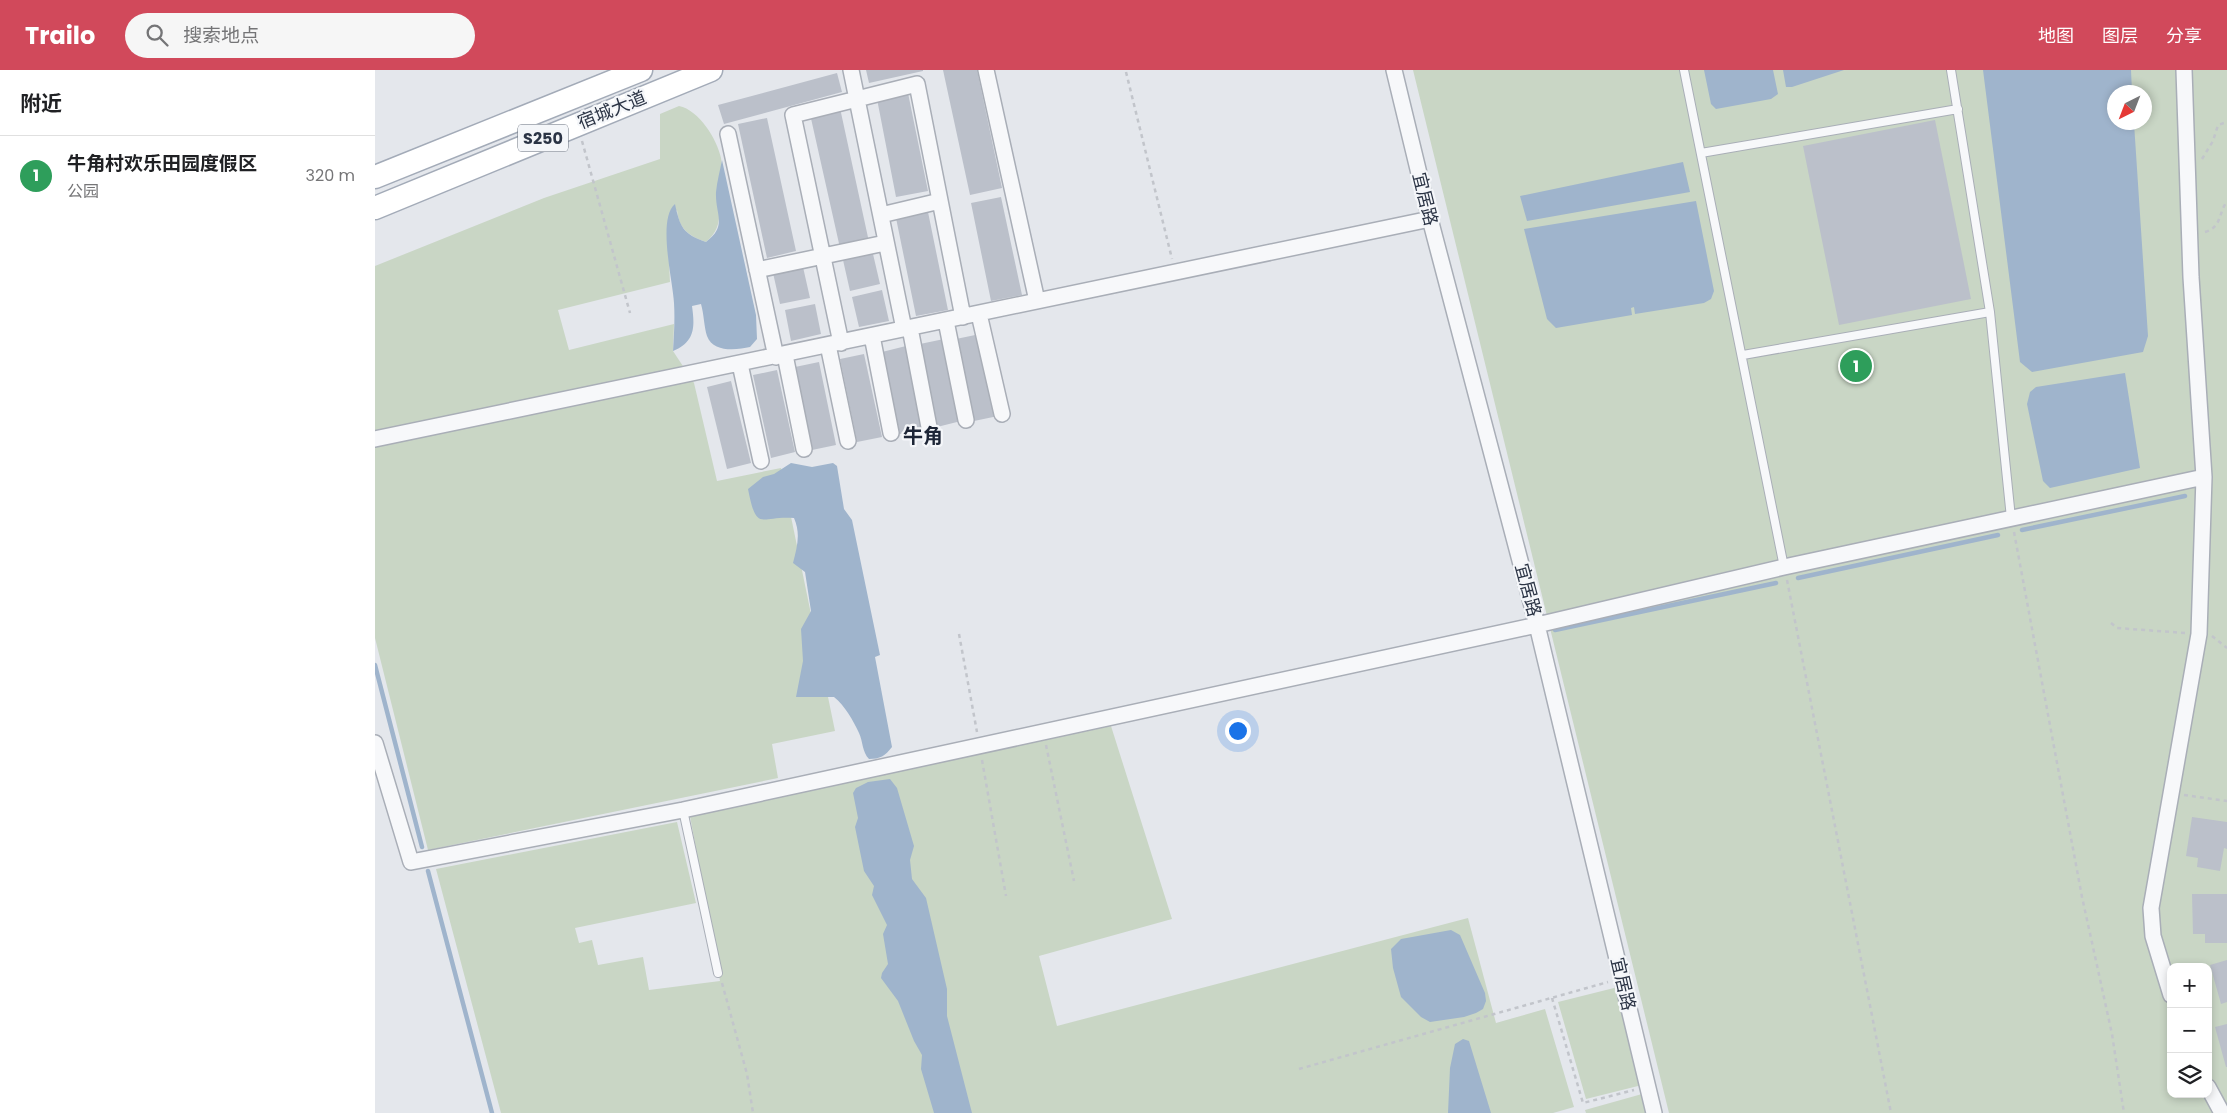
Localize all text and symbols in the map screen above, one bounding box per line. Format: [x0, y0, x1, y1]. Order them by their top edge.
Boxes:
search box [125, 13, 475, 58]
text: Trailo [25, 19, 95, 52]
icon: search [143, 21, 171, 49]
text: 搜索地点 [183, 22, 259, 49]
text: 地图 [2038, 23, 2074, 48]
text: 图层 [2102, 23, 2138, 48]
text: 分享 [2166, 23, 2202, 48]
street label: 宿城大道 [574, 84, 650, 135]
north arrow [2107, 85, 2152, 130]
text: 附近 [20, 89, 62, 118]
road number: S250 [518, 124, 568, 152]
text: 牛角村欢乐田园度假区 [67, 150, 257, 177]
text: 1 [33, 164, 39, 187]
text: 320 m [306, 164, 355, 187]
street label: 宜居路 [1407, 170, 1444, 228]
text: 公园 [67, 180, 99, 203]
pin: 1 [1840, 347, 1872, 385]
district label: 牛角 [903, 422, 943, 450]
street label: 宜居路 [1509, 561, 1548, 619]
your location [1225, 718, 1251, 744]
street label: 宜居路 [1605, 955, 1642, 1013]
map controls [2167, 963, 2212, 1098]
button: + [2167, 963, 2212, 1008]
button: − [2167, 1008, 2212, 1053]
button: layers [2167, 1053, 2212, 1098]

